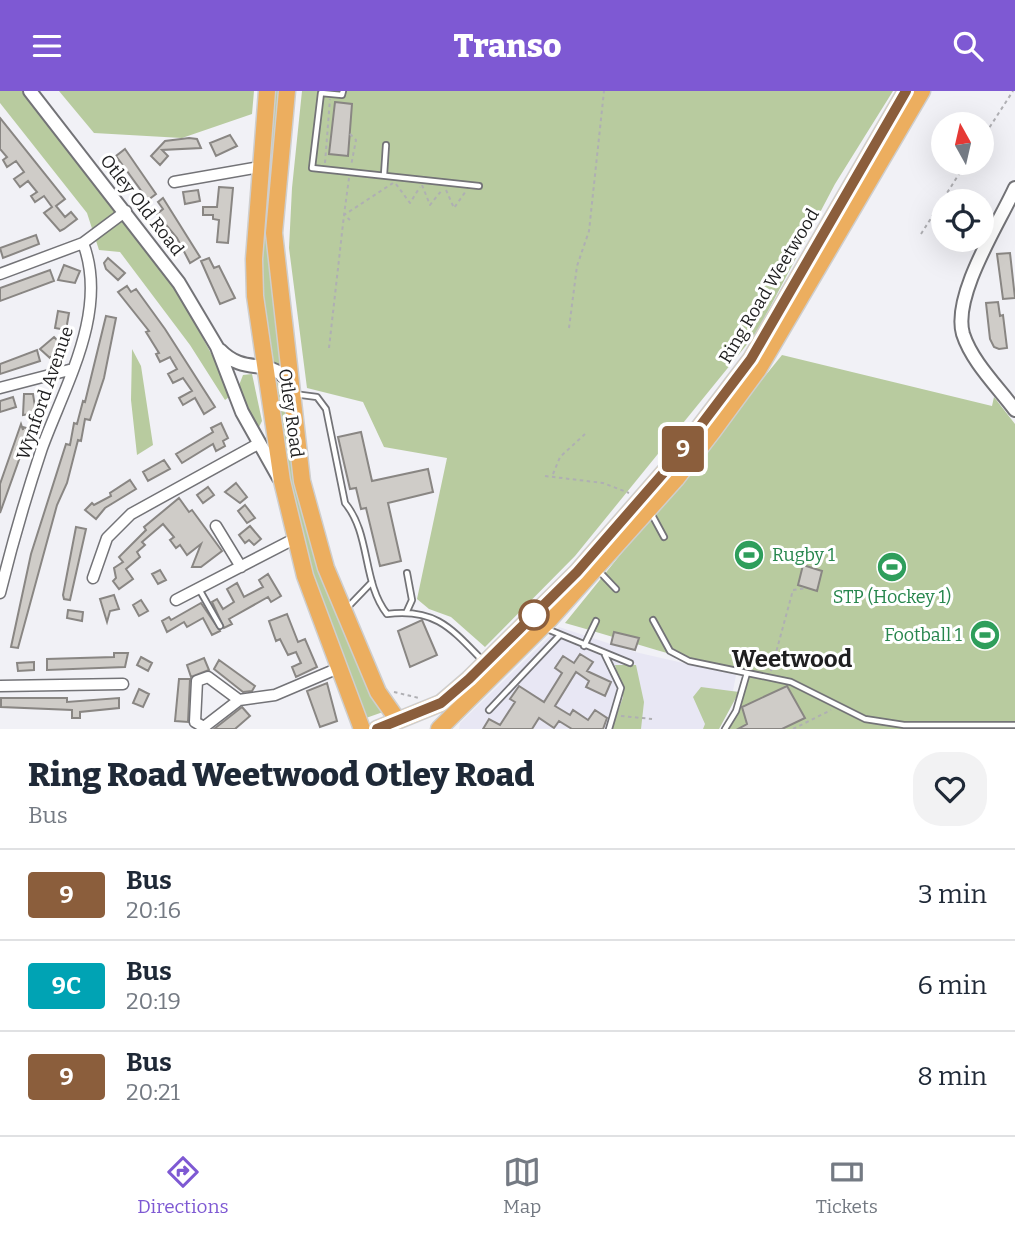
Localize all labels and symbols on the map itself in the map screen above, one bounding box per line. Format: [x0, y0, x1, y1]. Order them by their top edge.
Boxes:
north arrow [931, 112, 994, 175]
street label: Otley Old Road [96, 150, 189, 260]
street label: Ring Road Weetwood [714, 204, 824, 367]
street label: Wynford Avenue [12, 323, 78, 463]
street label: Otley Road [274, 367, 308, 459]
line badge: 9 [660, 426, 706, 472]
sports icon: Rugby 1 [732, 538, 766, 572]
place label: Rugby 1 [772, 544, 836, 566]
sports icon: STP (Hockey 1) [875, 550, 909, 584]
place label: STP (Hockey 1) [833, 586, 951, 608]
unlabelled marker [519, 600, 549, 630]
sports icon: Football 1 [968, 618, 1002, 652]
place label: Football 1 [884, 624, 963, 646]
district label: Weetwood [732, 645, 853, 673]

